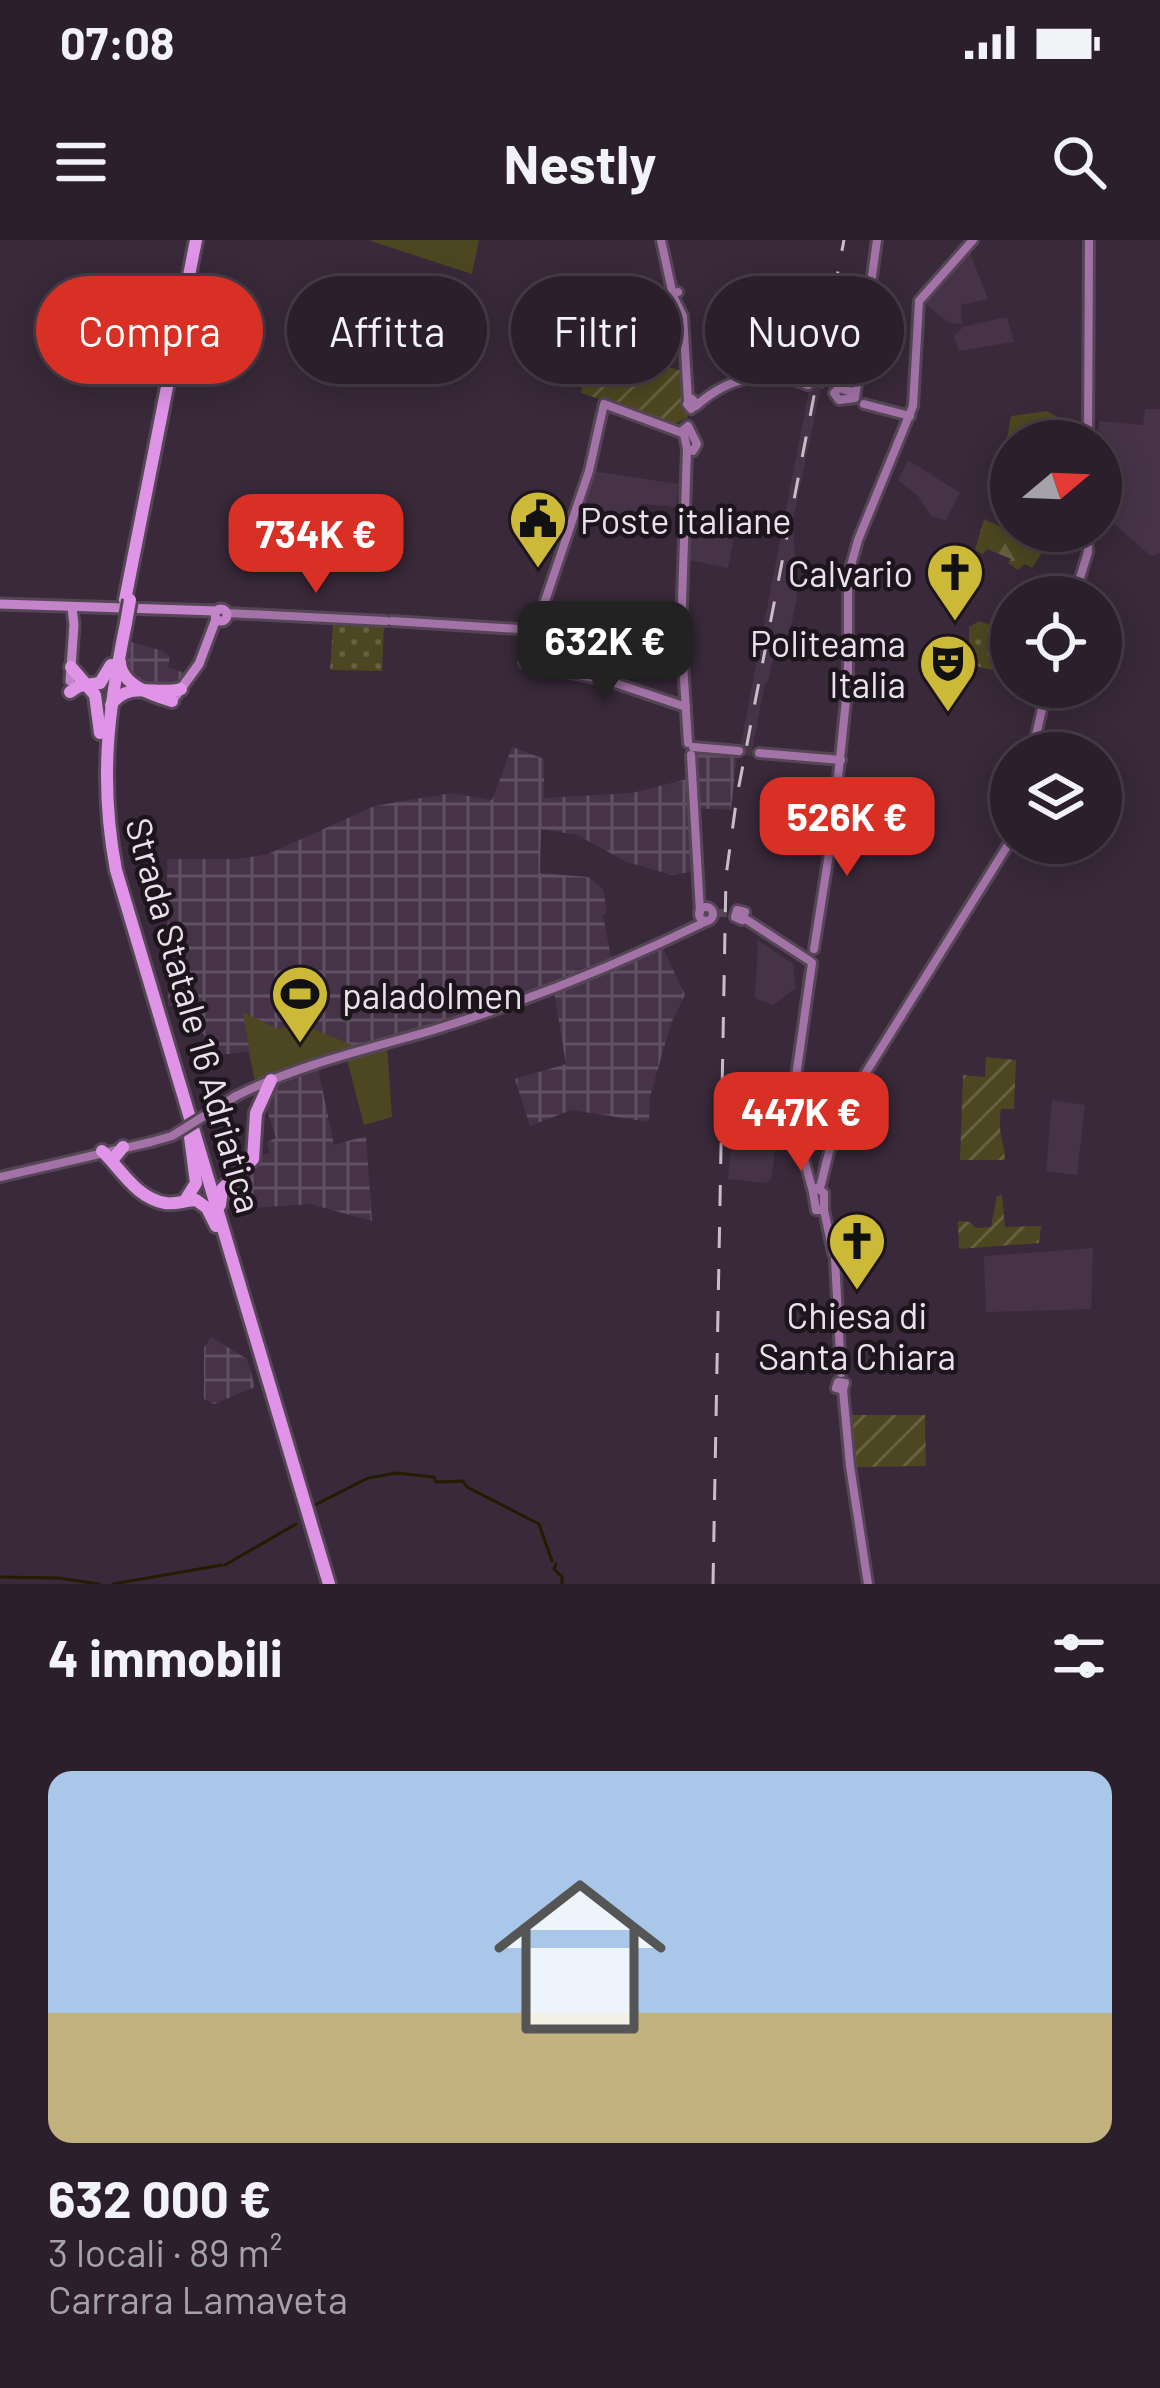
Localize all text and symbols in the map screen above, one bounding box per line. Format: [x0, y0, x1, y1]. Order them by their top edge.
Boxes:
text: 07:08 [60, 15, 174, 69]
icon: menu [48, 129, 114, 195]
icon: search [1046, 129, 1112, 195]
text: Nestly [504, 130, 656, 195]
chip: Compra [36, 276, 263, 384]
chip: Affitta [287, 276, 487, 384]
chip: Filtri [511, 276, 681, 384]
chip: Nuovo [705, 276, 904, 384]
north arrow [990, 420, 1122, 552]
map controls [990, 420, 1122, 864]
public building icon: Poste italiane [507, 488, 569, 570]
pin: 734K € [218, 494, 414, 596]
place label: Poste italiane [580, 498, 791, 541]
text: 734K € [256, 509, 376, 556]
church icon: Calvario [924, 541, 986, 623]
place label: Calvario [788, 551, 913, 594]
button: locate [990, 576, 1122, 708]
pin: 632K € [507, 601, 703, 703]
text: 632K € [545, 616, 665, 663]
place label: Politeama Italia [750, 621, 906, 705]
theatre icon: Politeama Italia [917, 632, 979, 714]
button: layers [990, 732, 1122, 864]
pin: 526K € [749, 777, 945, 879]
text: 526K € [787, 792, 907, 839]
street label: Strada Statale 16 Adriatica [118, 813, 272, 1217]
sports icon: paladolmen [269, 963, 331, 1045]
place label: paladolmen [342, 973, 523, 1016]
pin: 447K € [703, 1072, 899, 1174]
text: 447K € [741, 1087, 861, 1134]
church icon: Chiesa di Santa Chiara [826, 1210, 888, 1292]
place label: Chiesa di Santa Chiara [758, 1293, 956, 1377]
icon: filters [1046, 1623, 1112, 1689]
text: 4 immobili [48, 1626, 283, 1687]
icon: home [472, 1849, 688, 2065]
text: 632 000 € [48, 2167, 271, 2228]
text: 3 locali · 89 m² [48, 2228, 282, 2275]
text: Carrara Lamaveta [48, 2275, 348, 2322]

